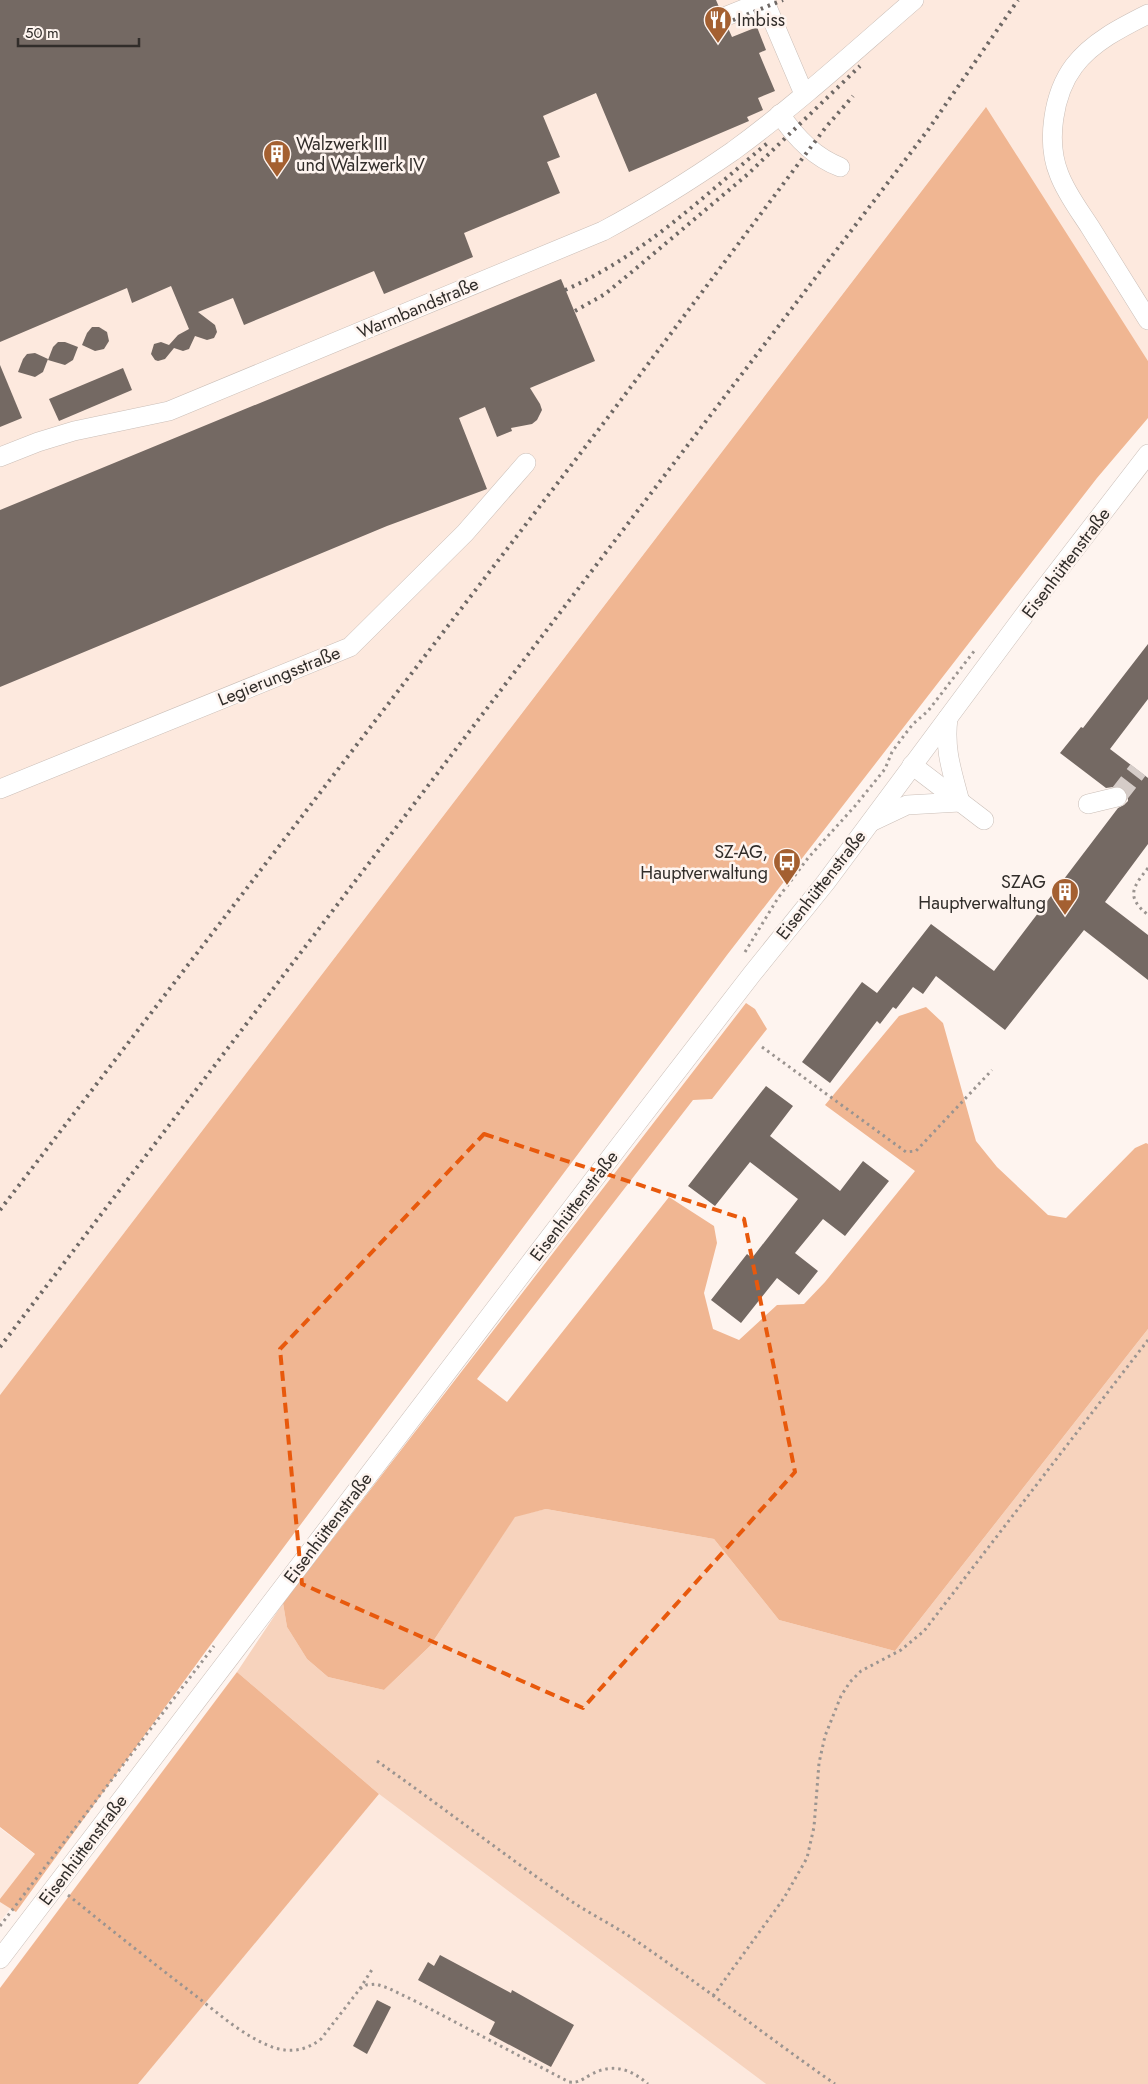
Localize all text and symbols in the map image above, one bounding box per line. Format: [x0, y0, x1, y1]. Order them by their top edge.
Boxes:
restaurant icon: Imbiss [703, 5, 733, 44]
place label: Imbiss [737, 7, 785, 33]
scale bar [18, 15, 139, 47]
text: 50 m [25, 22, 59, 44]
place label: Walzwerk III und Walzwerk IV [296, 131, 425, 178]
building icon: Walzwerk III und Walzwerk IV [262, 139, 292, 178]
street label: Warmbandstraße [353, 271, 483, 345]
street label: Eisenhüttenstraße [1016, 502, 1116, 624]
street label: Legierungsstraße [214, 640, 344, 712]
street label: Eisenhüttenstraße [770, 825, 872, 945]
place label: SZ-AG, Hauptverwaltung [640, 839, 768, 886]
bus stop icon: SZ-AG, Hauptverwaltung [772, 847, 802, 886]
place label: SZAG Hauptverwaltung [918, 869, 1046, 916]
building icon: SZAG Hauptverwaltung [1050, 877, 1080, 916]
street label: Eisenhüttenstraße [524, 1145, 624, 1267]
street label: Eisenhüttenstraße [278, 1467, 378, 1589]
street label: Eisenhüttenstraße [33, 1789, 133, 1911]

